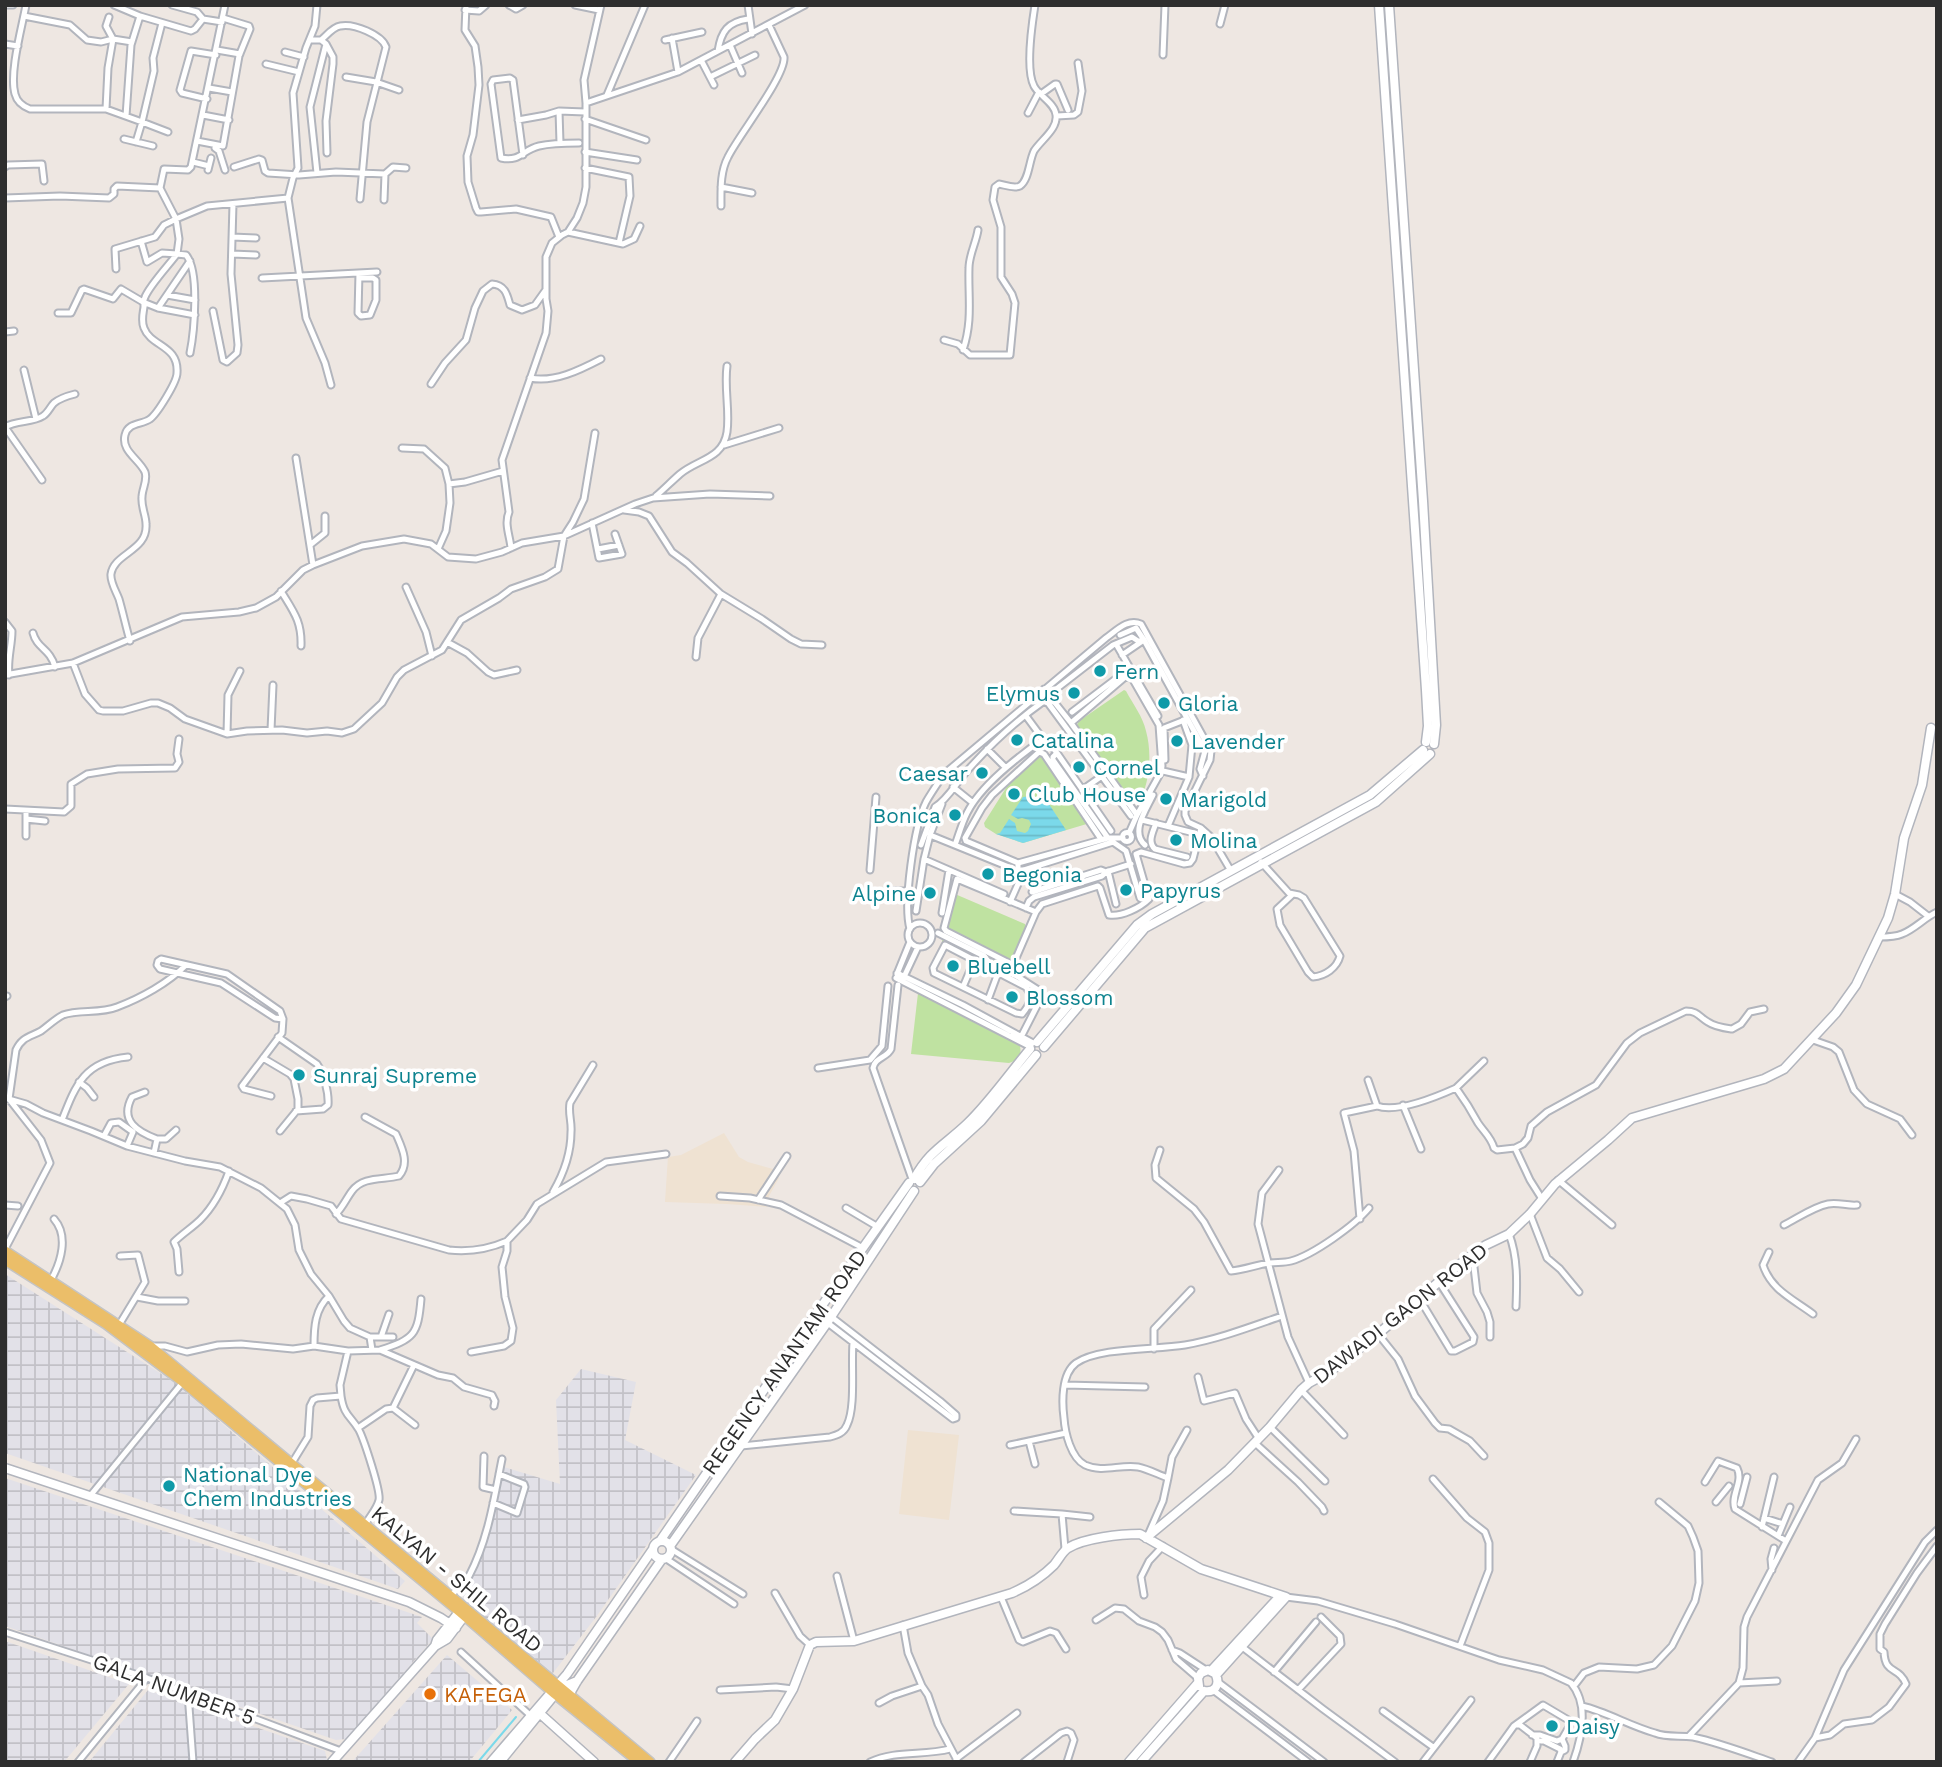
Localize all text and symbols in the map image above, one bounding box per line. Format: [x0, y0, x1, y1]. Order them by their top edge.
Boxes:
place label: Fern [1114, 659, 1159, 684]
marker: Fern [1092, 663, 1108, 679]
place label: Elymus [986, 681, 1060, 706]
marker: Elymus [1066, 685, 1082, 701]
place label: Gloria [1178, 691, 1238, 716]
marker: Gloria [1156, 695, 1172, 711]
place label: Catalina [1031, 728, 1115, 753]
place label: Lavender [1191, 729, 1285, 754]
marker: Catalina [1009, 732, 1025, 748]
marker: Lavender [1169, 733, 1185, 749]
place label: Cornel [1093, 755, 1161, 780]
marker: Cornel [1071, 759, 1087, 775]
place label: Caesar [898, 761, 968, 786]
marker: Caesar [974, 765, 990, 781]
place label: Club House [1028, 782, 1146, 807]
marker: Club House [1006, 786, 1022, 802]
place label: Marigold [1180, 787, 1267, 812]
marker: Marigold [1158, 791, 1174, 807]
place label: Bonica [872, 803, 941, 828]
marker: Bonica [947, 807, 963, 823]
place label: Molina [1190, 828, 1257, 853]
marker: Molina [1168, 832, 1184, 848]
place label: Begonia [1002, 862, 1082, 887]
marker: Begonia [980, 866, 996, 882]
place label: Papyrus [1140, 878, 1221, 903]
place label: Alpine [852, 881, 916, 906]
marker: Papyrus [1118, 882, 1134, 898]
marker: Alpine [922, 885, 938, 901]
place label: Bluebell [967, 954, 1051, 979]
marker: Bluebell [945, 958, 961, 974]
place label: Blossom [1026, 985, 1114, 1010]
marker: Blossom [1004, 989, 1020, 1005]
place label: Sunraj Supreme [313, 1063, 477, 1088]
marker: Sunraj Supreme [291, 1067, 307, 1083]
street label: DAWADI GAON ROAD [1308, 1237, 1492, 1389]
street label: REGENCY ANANTAM ROAD [697, 1245, 871, 1479]
place label: National Dye Chem Industries [183, 1462, 352, 1511]
marker: National Dye Chem Industries [161, 1478, 177, 1494]
street label: KALYAN - SHIL ROAD [367, 1500, 547, 1658]
street label: GALA NUMBER 5 [90, 1648, 258, 1730]
place label: KAFEGA [444, 1682, 527, 1707]
marker: KAFEGA [422, 1686, 438, 1702]
place label: Daisy [1566, 1714, 1620, 1739]
marker: Daisy [1544, 1718, 1560, 1734]

